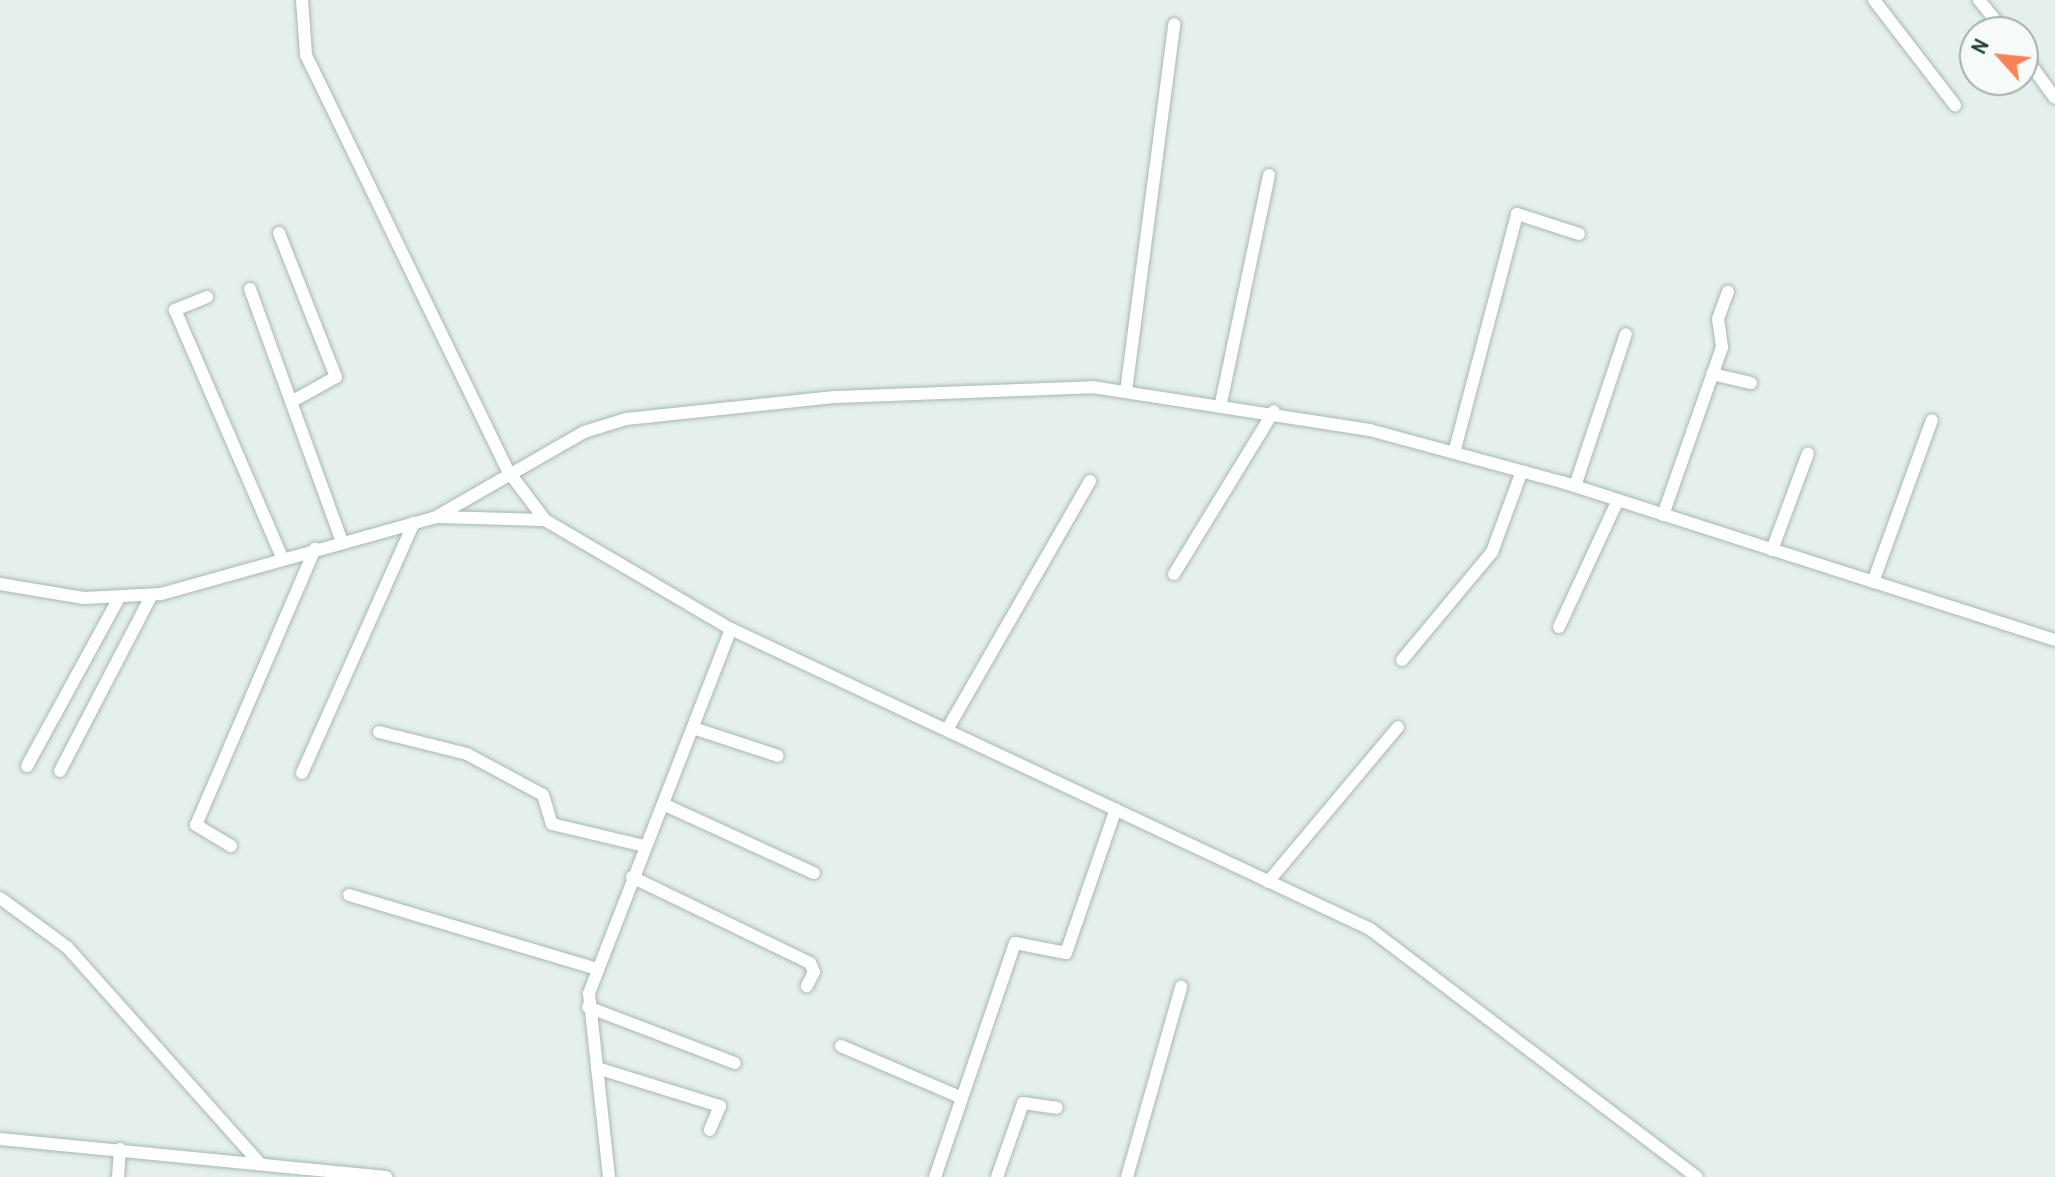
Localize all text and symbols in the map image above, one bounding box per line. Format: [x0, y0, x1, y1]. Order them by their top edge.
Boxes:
north arrow [1959, 16, 2039, 96]
text: N [1963, 33, 1996, 59]

